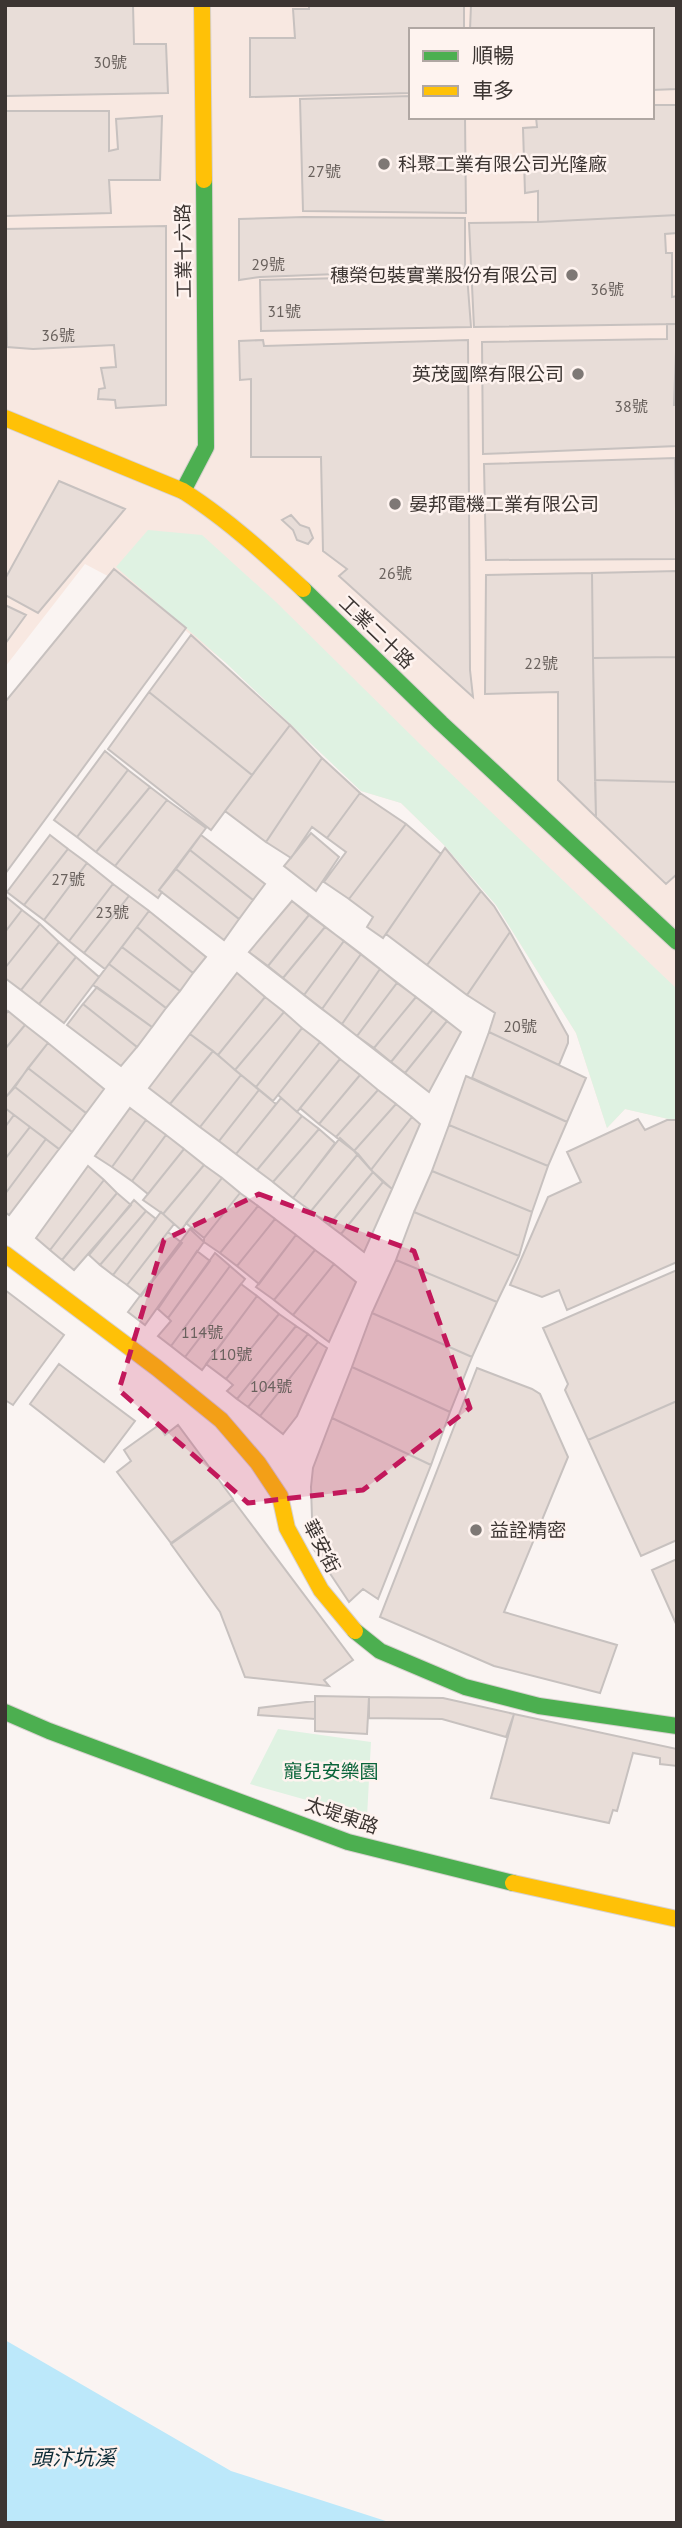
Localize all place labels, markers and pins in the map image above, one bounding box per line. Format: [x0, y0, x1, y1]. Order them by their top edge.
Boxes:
place label: 科聚工業有限公司光隆廠 [398, 152, 607, 176]
marker: 科聚工業有限公司光隆廠 [376, 156, 392, 172]
place label: 穗榮包裝實業股份有限公司 [330, 263, 558, 287]
marker: 穗榮包裝實業股份有限公司 [564, 267, 580, 283]
place label: 英茂國際有限公司 [412, 362, 564, 386]
marker: 英茂國際有限公司 [570, 366, 586, 382]
place label: 晏邦電機工業有限公司 [409, 492, 599, 516]
marker: 晏邦電機工業有限公司 [387, 496, 403, 512]
place label: 益詮精密 [490, 1518, 566, 1542]
marker: 益詮精密 [468, 1522, 484, 1538]

